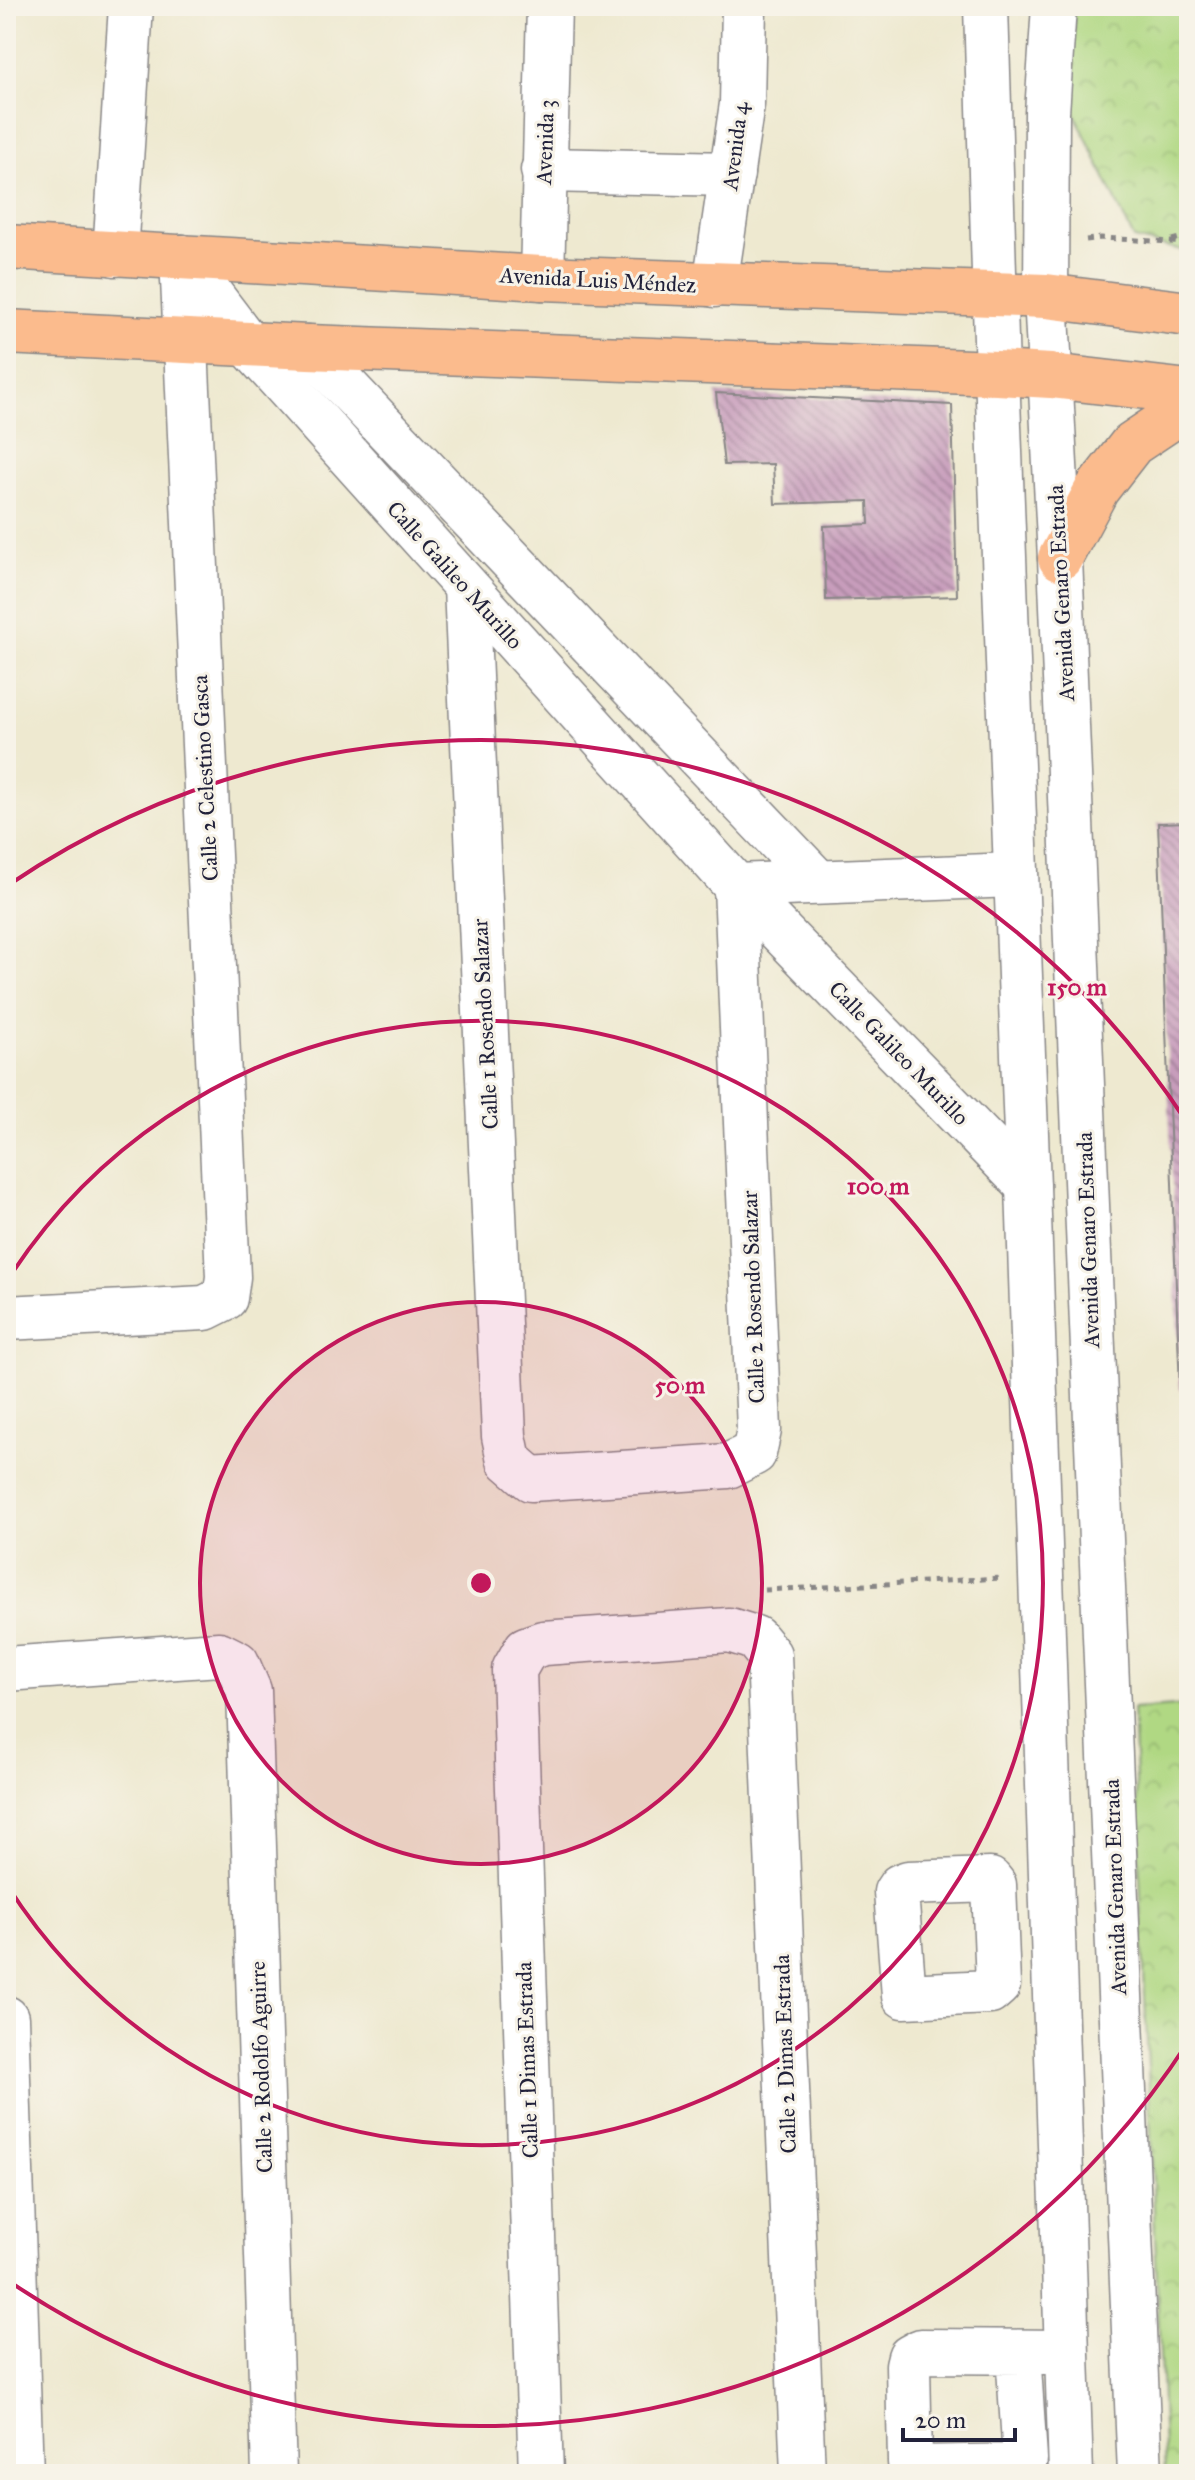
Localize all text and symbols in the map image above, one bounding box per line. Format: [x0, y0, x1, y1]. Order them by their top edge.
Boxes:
street label: Avenida 3 [530, 99, 560, 186]
street label: Avenida 4 [716, 100, 754, 193]
street label: Avenida Luis Méndez [498, 261, 697, 299]
street label: Avenida Genaro Estrada [1042, 484, 1080, 703]
street label: Calle Galileo Murillo [381, 495, 529, 655]
street label: Calle 2 Celestino Gasca [186, 673, 224, 882]
street label: Calle 1 Rosendo Salazar [466, 917, 504, 1130]
text: 150 m [1047, 972, 1108, 1002]
street label: Calle Galileo Murillo [823, 975, 975, 1131]
street label: Avenida Genaro Estrada [1071, 1131, 1105, 1350]
text: 100 m [847, 1171, 910, 1201]
street label: Calle 2 Rosendo Salazar [736, 1189, 770, 1404]
text: 50 m [655, 1370, 706, 1400]
centre of rings [467, 1569, 495, 1597]
street label: Avenida Genaro Estrada [1098, 1778, 1132, 1997]
street label: Calle 2 Dimas Estrada [768, 1953, 802, 2154]
street label: Calle 1 Dimas Estrada [510, 1960, 544, 2159]
street label: Calle 2 Rodolfo Aguirre [244, 1961, 278, 2173]
scale bar [903, 2392, 1015, 2442]
text: 20 m [915, 2405, 966, 2435]

